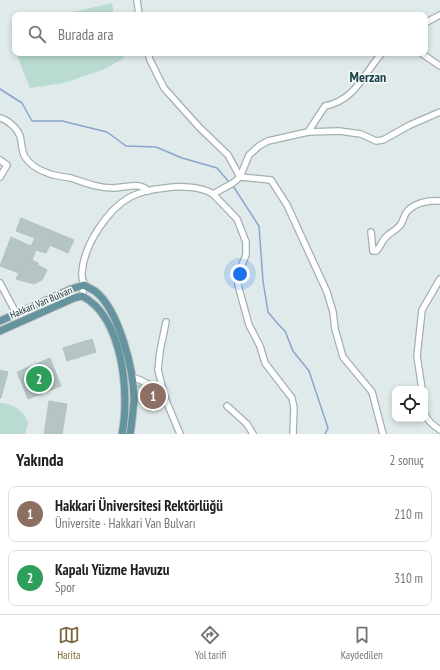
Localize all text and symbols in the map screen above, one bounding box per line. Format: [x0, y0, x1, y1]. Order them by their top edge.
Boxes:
search box [12, 12, 428, 56]
icon: search [26, 23, 48, 45]
text: Burada ara [58, 25, 113, 44]
district label: Merzan [350, 68, 386, 86]
your location [230, 264, 250, 284]
street label: Hakkari Van Bulvarı [8, 283, 74, 321]
pin: 2 [26, 364, 52, 394]
pin: 1 [140, 381, 166, 411]
map controls [392, 386, 428, 422]
button: locate [392, 386, 428, 422]
text: Yakında [16, 449, 63, 471]
text: 2 sonuç [389, 452, 424, 469]
text: Hakkari Üniversitesi Rektörlüğü [55, 496, 223, 515]
text: 1 [27, 506, 33, 523]
text: 210 m [394, 506, 423, 523]
text: Üniversite · Hakkari Van Bulvarı [55, 515, 195, 532]
text: Kapalı Yüzme Havuzu [55, 560, 169, 579]
text: 2 [27, 570, 33, 587]
text: 310 m [394, 570, 423, 587]
text: Spor [55, 579, 75, 596]
tab: Harita [57, 624, 80, 662]
tab: Yol tarifi [195, 624, 226, 662]
tab: Kaydedilen [341, 624, 383, 662]

